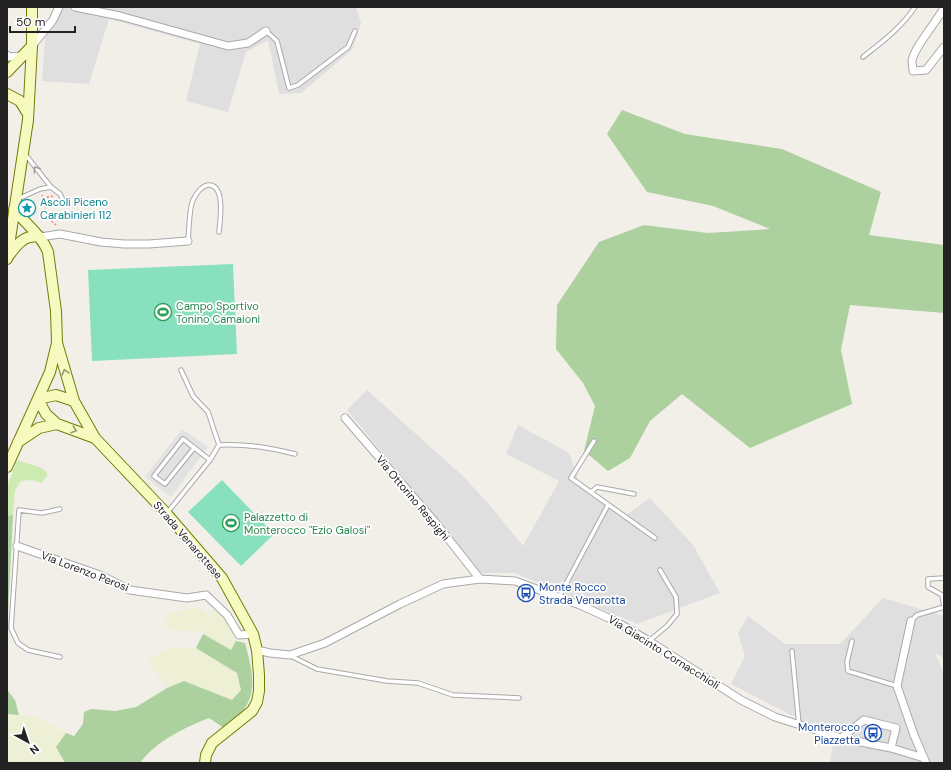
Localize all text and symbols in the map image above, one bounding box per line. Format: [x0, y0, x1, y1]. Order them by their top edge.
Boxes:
scale bar [10, 8, 75, 34]
text: 50 m [16, 14, 45, 30]
one-way arrow [34, 166, 41, 173]
place label: Ascoli Piceno Carabinieri 112 [40, 195, 112, 222]
place icon: Ascoli Piceno Carabinieri 112 [17, 198, 37, 218]
place label: Campo Sportivo Tonino Camaioni [176, 299, 260, 326]
sports icon: Campo Sportivo Tonino Camaioni [153, 302, 173, 322]
one-way arrow [62, 369, 70, 375]
one-way arrow [70, 426, 77, 434]
street label: Via Ottorino Respighi [373, 452, 453, 544]
street label: Strada Venarottese [150, 498, 226, 582]
place label: Palazzetto di Monterocco "Ezio Galosi" [244, 510, 370, 537]
sports icon: Palazzetto di Monterocco "Ezio Galosi" [221, 513, 241, 533]
street label: Via Lorenzo Perosi [39, 548, 131, 594]
place label: Monte Rocco Strada Venarotta [539, 580, 626, 607]
bus stop icon: Monte Rocco Strada Venarotta [516, 583, 536, 603]
street label: Via Giacinto Cornacchioli [606, 612, 722, 692]
place label: Monterocco Piazzetta [798, 720, 860, 747]
north arrow [8, 722, 48, 762]
bus stop icon: Monterocco Piazzetta [863, 723, 883, 743]
text: N [27, 742, 42, 758]

